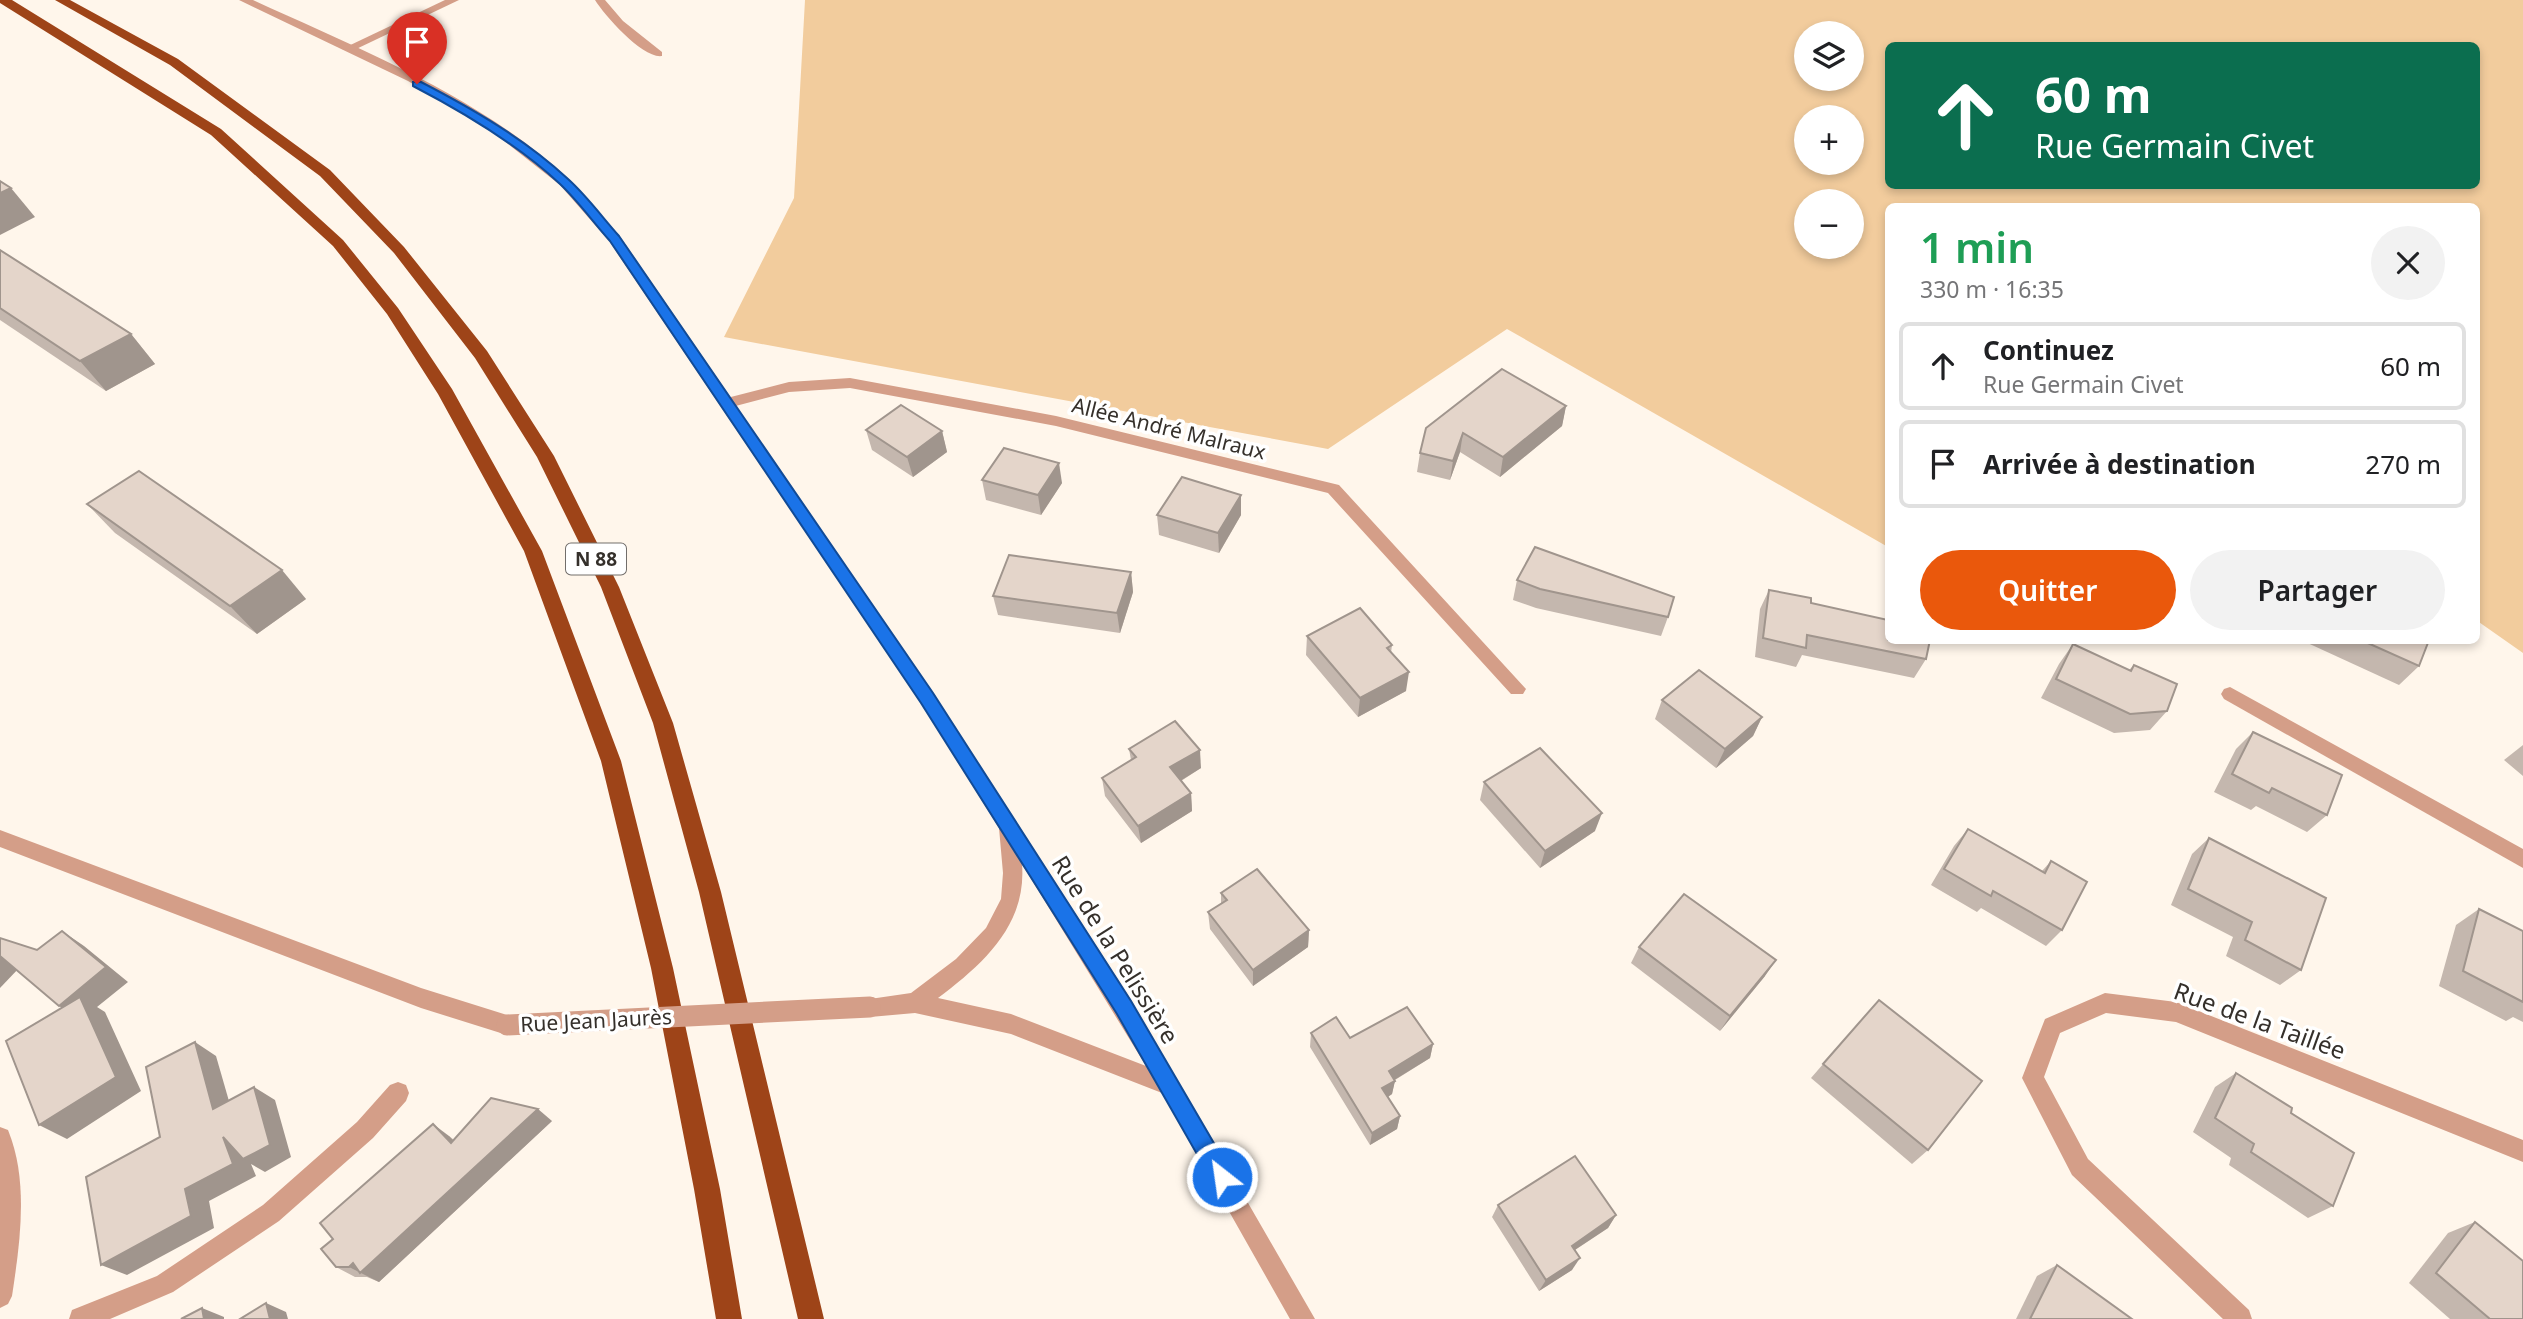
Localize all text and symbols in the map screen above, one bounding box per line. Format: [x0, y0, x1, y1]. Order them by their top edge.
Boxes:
pin [387, 12.0, 447, 84]
map controls [1794, 21, 1864, 259]
button: layers [1794, 21, 1864, 91]
icon: arrive [398, 23, 436, 61]
text: 60 m [2035, 61, 2152, 127]
icon: ahead [1920, 70, 2011, 161]
button: + [1794, 105, 1864, 175]
text: Rue Germain Civet [2035, 124, 2314, 167]
button: − [1794, 189, 1864, 259]
text: 1 min [1920, 218, 2034, 275]
button: close [2371, 226, 2445, 300]
text: 330 m · 16:35 [1920, 273, 2064, 305]
text: Continuez [1983, 332, 2114, 368]
icon: ahead [1924, 347, 1962, 385]
text: 60 m [2380, 348, 2441, 384]
text: Rue Germain Civet [1983, 368, 2184, 400]
street label: Allée André Malraux [1069, 390, 1269, 466]
icon: arrive [1924, 445, 1962, 483]
text: Arrivée à destination [1983, 446, 2256, 482]
text: 270 m [2365, 446, 2441, 482]
road number: N 88 [566, 544, 626, 574]
button: Quitter [1920, 550, 2176, 630]
button: Partager [2190, 550, 2445, 630]
street label: Rue de la Pelissière [1045, 849, 1187, 1049]
street label: Rue de la Taillée [2170, 974, 2350, 1066]
street label: Rue Jean Jaurès [519, 1002, 673, 1038]
position arrow [1185, 1140, 1259, 1214]

